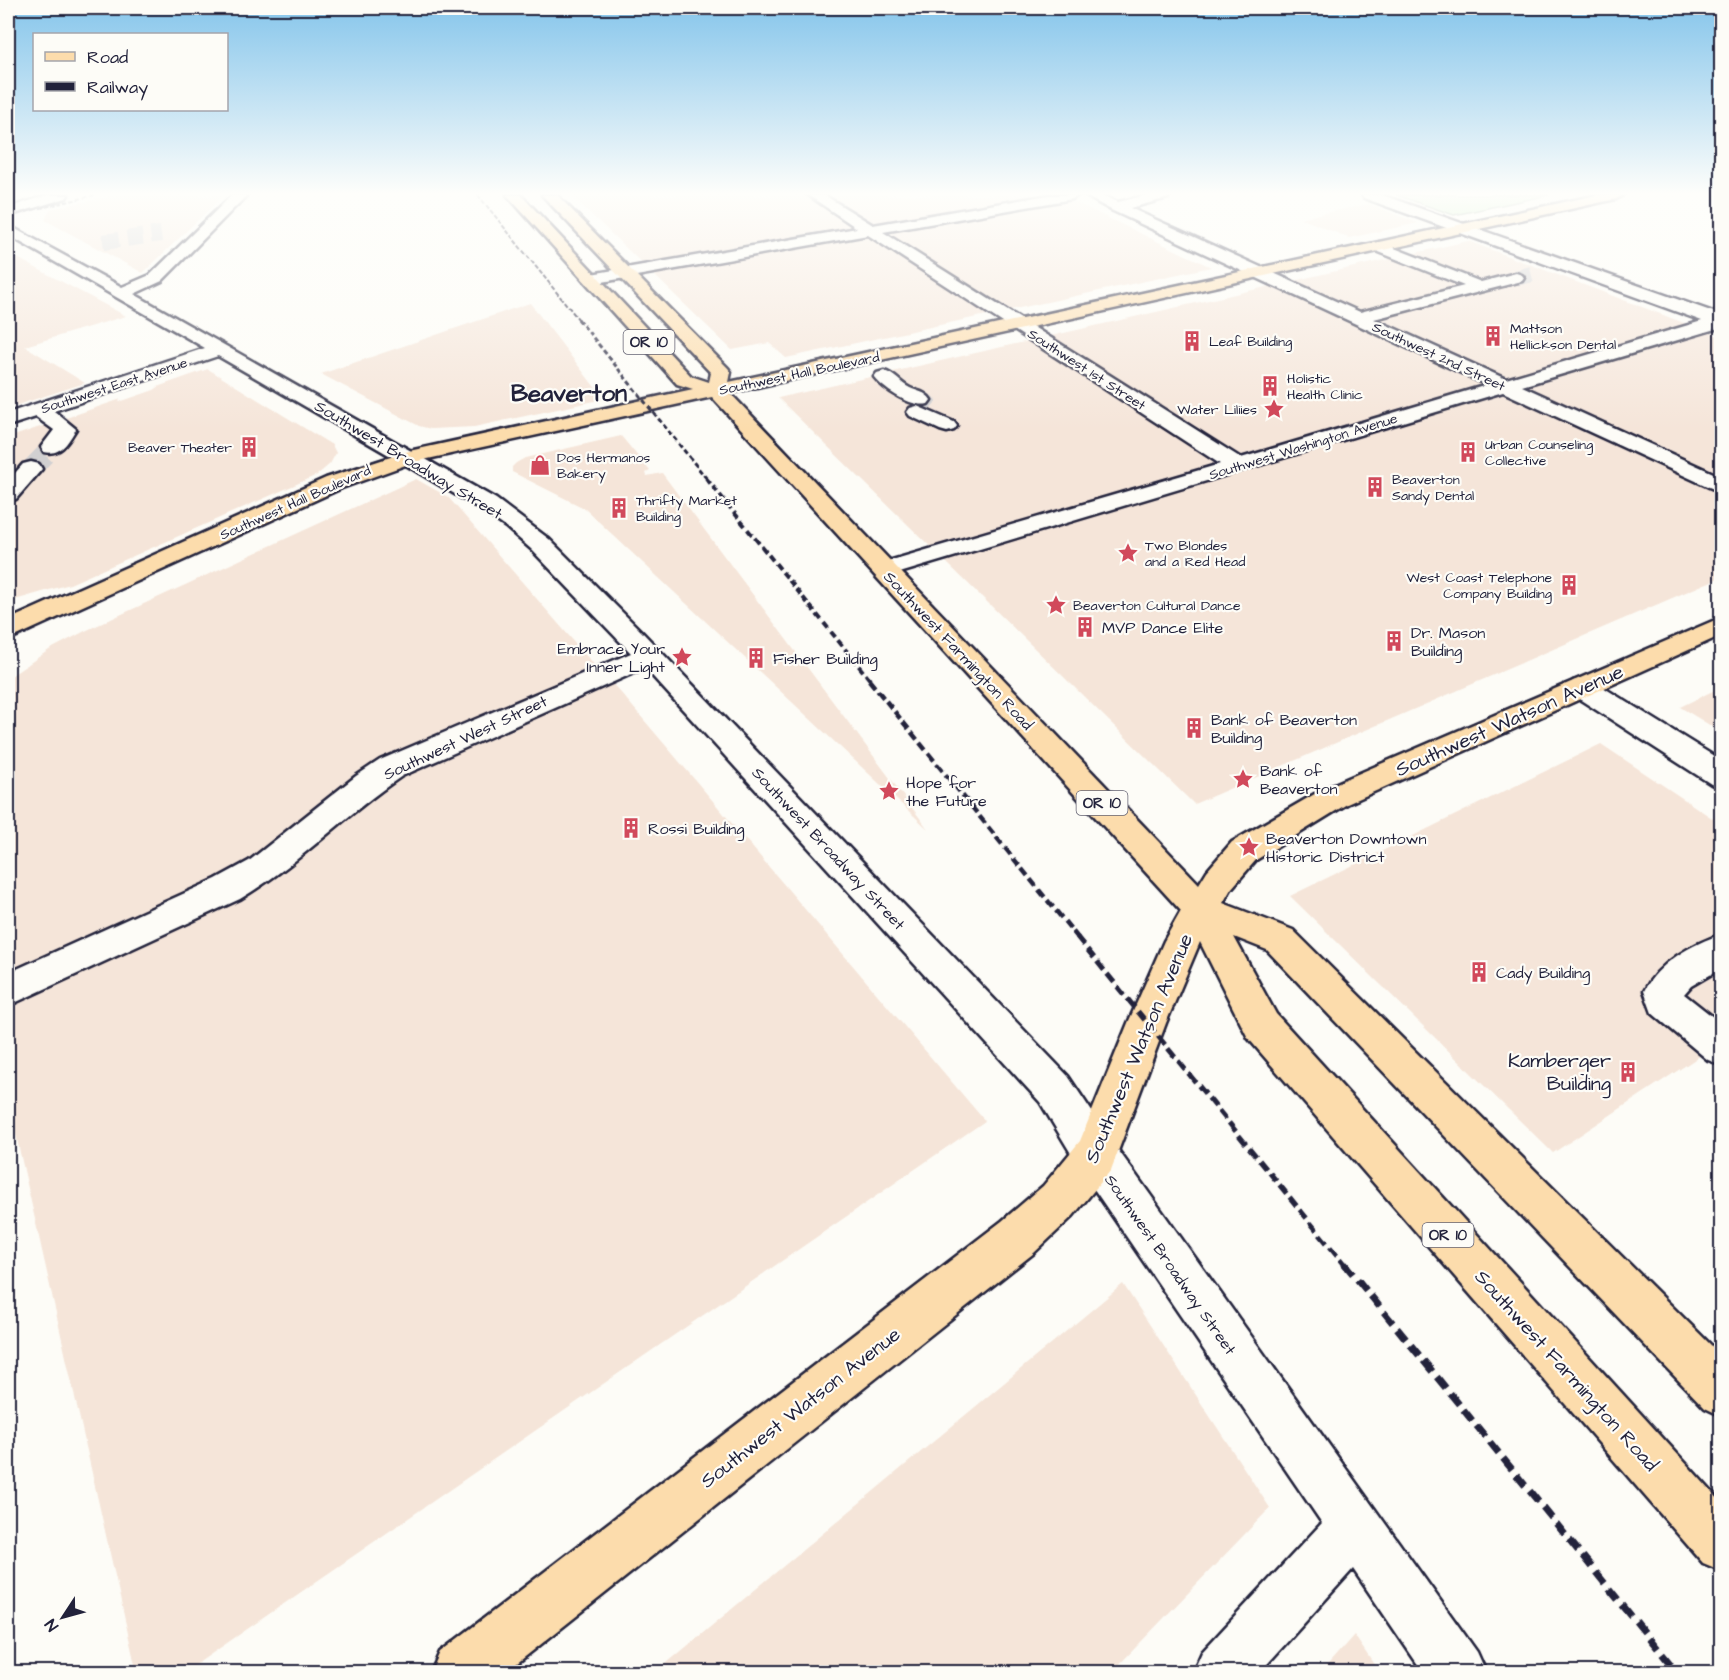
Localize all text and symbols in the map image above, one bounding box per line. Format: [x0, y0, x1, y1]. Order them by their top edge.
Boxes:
legend [33, 33, 228, 111]
text: Road [87, 45, 128, 70]
text: Railway [87, 75, 148, 101]
street label: Southwest 2nd Street [1369, 317, 1509, 397]
place label: Mattson Hellickson Dental [1510, 319, 1616, 355]
street label: Southwest 1st Street [1024, 324, 1150, 416]
building icon: Mattson Hellickson Dental [1481, 324, 1505, 348]
building icon: Leaf Building [1180, 329, 1204, 353]
road number: OR 10 [624, 330, 674, 354]
place label: Leaf Building [1209, 332, 1292, 352]
street label: Southwest Hall Boulevard [717, 347, 881, 401]
street label: Southwest East Avenue [38, 353, 191, 419]
place label: Holistic Health Clinic [1287, 369, 1363, 405]
building icon: Holistic Health Clinic [1258, 374, 1282, 398]
district label: Beaverton [511, 377, 627, 411]
street label: Southwest Broadway Street [310, 395, 507, 526]
place icon: Water Liliies [1262, 397, 1286, 421]
place label: Water Liliies [1177, 400, 1257, 420]
street label: Southwest Washington Avenue [1207, 409, 1400, 485]
building icon: Beaver Theater [237, 435, 261, 459]
place label: Urban Counseling Collective [1485, 435, 1593, 471]
place label: Beaver Theater [128, 438, 232, 458]
building icon: Urban Counseling Collective [1456, 440, 1480, 464]
place label: Dos Hermanos Bakery [557, 448, 650, 484]
shop icon: Dos Hermanos Bakery [528, 453, 552, 477]
street label: Southwest Hall Boulevard [217, 461, 374, 545]
place label: Beaverton Sandy Dental [1392, 470, 1474, 506]
building icon: Beaverton Sandy Dental [1363, 475, 1387, 499]
place label: Thrifty Market Building [636, 491, 737, 527]
building icon: Thrifty Market Building [607, 496, 631, 520]
place label: Two Blondes and a Red Head [1145, 536, 1245, 572]
place icon: Two Blondes and a Red Head [1116, 541, 1140, 565]
street label: Southwest Farmington Road [878, 566, 1038, 736]
place label: West Coast Telephone Company Building [1407, 568, 1552, 604]
building icon: West Coast Telephone Company Building [1557, 573, 1581, 597]
place icon: Beaverton Cultural Dance [1044, 593, 1068, 617]
place label: Beaverton Cultural Dance [1073, 596, 1241, 616]
building icon: MVP Dance Elite [1073, 615, 1097, 639]
place label: MVP Dance Elite [1102, 617, 1223, 639]
place label: Dr. Mason Building [1411, 622, 1485, 663]
building icon: Dr. Mason Building [1382, 629, 1406, 653]
place label: Embrace Your Inner Light [557, 638, 666, 679]
place icon: Embrace Your Inner Light [670, 645, 694, 669]
building icon: Fisher Building [744, 646, 768, 670]
place label: Fisher Building [773, 648, 878, 671]
street label: Southwest Watson Avenue [1391, 658, 1628, 784]
street label: Southwest West Street [380, 690, 551, 786]
place label: Bank of Beaverton Building [1211, 709, 1357, 750]
building icon: Bank of Beaverton Building [1182, 716, 1206, 740]
place label: Bank of Beaverton [1260, 760, 1337, 800]
street label: Southwest Broadway Street [746, 762, 910, 936]
place icon: Bank of Beaverton [1231, 767, 1255, 791]
place label: Hope for the Future [906, 772, 987, 812]
place icon: Hope for the Future [877, 779, 901, 803]
road number: OR 10 [1076, 791, 1128, 815]
building icon: Rossi Building [619, 816, 643, 840]
place label: Rossi Building [648, 818, 745, 841]
place label: Beaverton Downtown Historic District [1266, 828, 1427, 868]
place icon: Beaverton Downtown Historic District [1237, 835, 1261, 859]
street label: Southwest Watson Avenue [1078, 929, 1200, 1167]
building icon: Cady Building [1467, 960, 1491, 984]
place label: Cady Building [1496, 962, 1590, 985]
place label: Kamberger Building [1508, 1047, 1611, 1099]
building icon: Kamberger Building [1616, 1060, 1640, 1084]
street label: Southwest Broadway Street [1099, 1170, 1241, 1360]
road number: OR 10 [1422, 1223, 1474, 1247]
street label: Southwest Farmington Road [1467, 1264, 1665, 1478]
street label: Southwest Watson Avenue [695, 1321, 907, 1495]
north arrow [33, 1587, 93, 1647]
text: N [40, 1615, 64, 1636]

